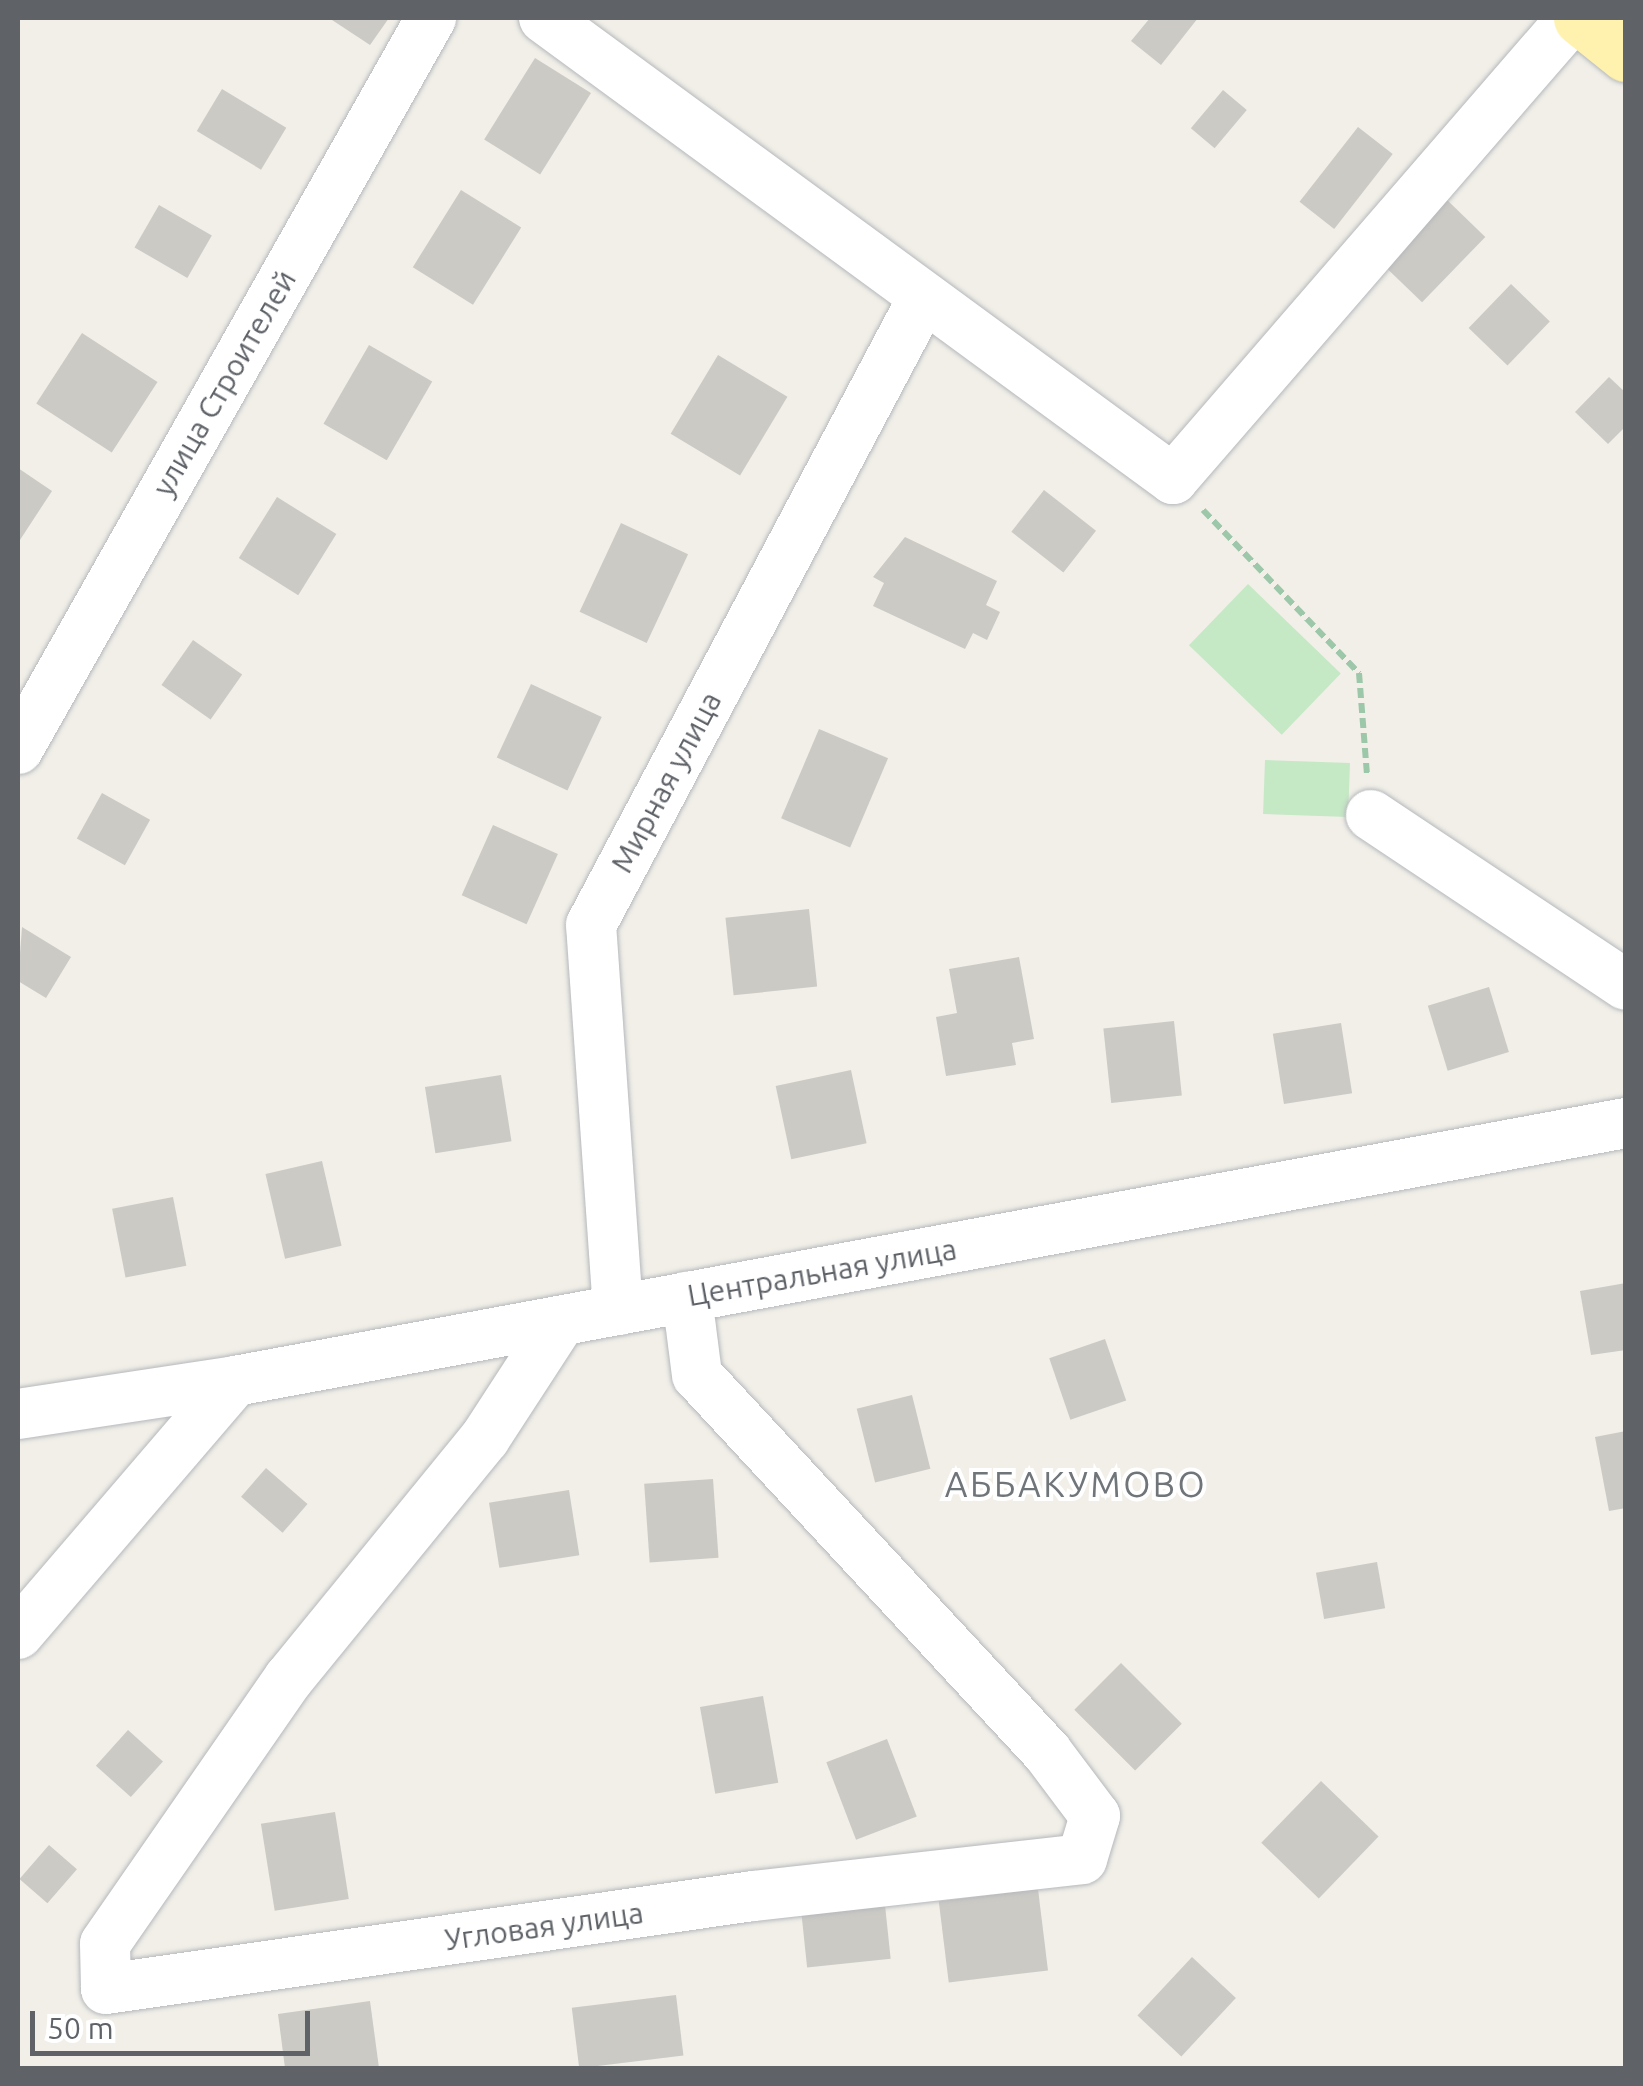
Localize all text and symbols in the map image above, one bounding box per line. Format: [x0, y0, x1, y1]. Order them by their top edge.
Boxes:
street label: улица Строителей [145, 264, 303, 502]
street label: Мирная улица [603, 686, 729, 878]
street label: Центральная улица [685, 1231, 959, 1313]
district label: АББАКУМОВО [945, 1463, 1207, 1505]
street label: Угловая улица [442, 1894, 646, 1958]
scale bar [35, 1991, 315, 2053]
text: 50 m [47, 2011, 114, 2045]

